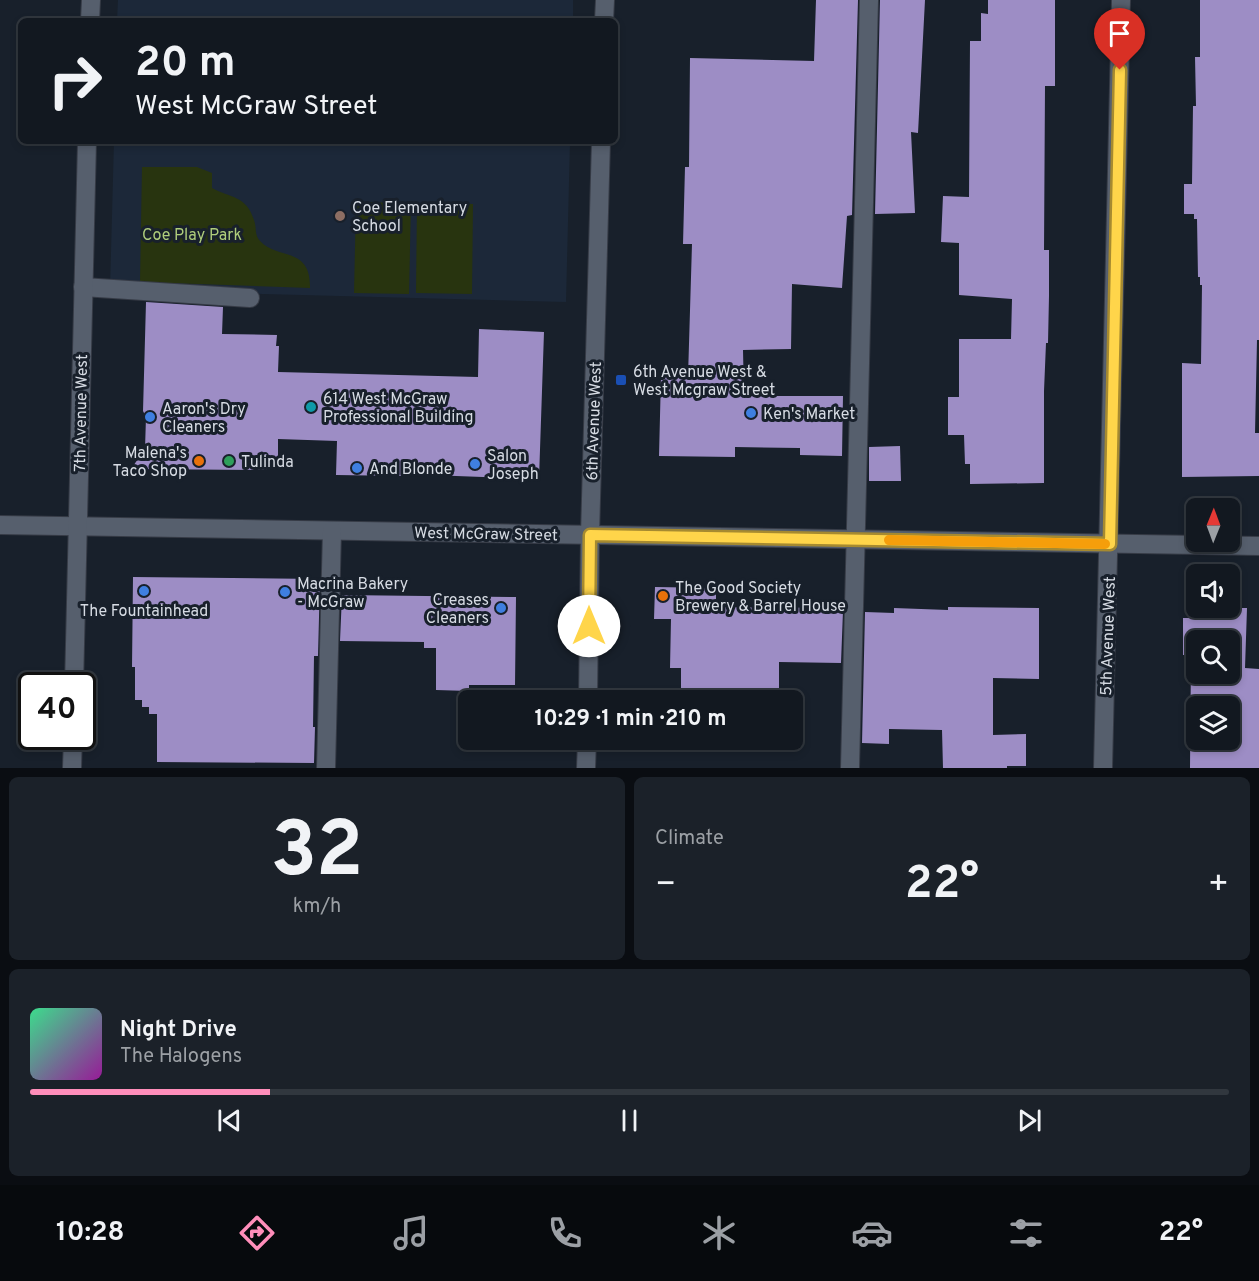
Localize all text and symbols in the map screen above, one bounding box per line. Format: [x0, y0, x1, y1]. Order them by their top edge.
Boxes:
pin [1094, 8, 1145, 70]
icon: arrive [1103, 17, 1136, 50]
text: 20 m [135, 38, 236, 91]
icon: right [36, 42, 114, 120]
text: West McGraw Street [135, 90, 378, 124]
place label: Coe Elementary School [352, 199, 467, 237]
marker: Coe Elementary School [333, 209, 347, 223]
park label: Coe Play Park [142, 226, 242, 246]
street label: 7th Avenue West [71, 354, 93, 472]
street label: 6th Avenue West [583, 361, 607, 481]
place label: 6th Avenue West & West Mcgraw Street [633, 363, 775, 401]
marker: 6th Avenue West & West Mcgraw Street [614, 373, 628, 387]
place label: 614 West McGraw Professional Building [323, 390, 474, 428]
place label: Aaron's Dry Cleaners [162, 400, 246, 438]
marker: 614 West McGraw Professional Building [304, 400, 318, 414]
place label: Ken's Market [763, 405, 855, 425]
marker: Ken's Market [744, 406, 758, 420]
marker: Aaron's Dry Cleaners [143, 410, 157, 424]
place label: Malena's Taco Shop [113, 444, 187, 482]
place label: Salon Joseph [487, 447, 539, 485]
place label: Tulinda [241, 453, 294, 473]
marker: Malena's Taco Shop [192, 454, 206, 468]
marker: Tulinda [222, 454, 236, 468]
marker: Salon Joseph [468, 457, 482, 471]
place label: And Blonde [369, 460, 452, 480]
marker: And Blonde [350, 461, 364, 475]
north arrow [1186, 498, 1240, 552]
map controls [1186, 498, 1240, 750]
street label: West McGraw Street [414, 524, 558, 546]
button: sound [1186, 564, 1240, 618]
place label: Macrina Bakery - McGraw [297, 575, 408, 613]
street label: 5th Avenue West [1097, 576, 1121, 696]
place label: The Good Society Brewery & Barrel House [675, 579, 846, 617]
marker: The Fountainhead [137, 584, 151, 598]
marker: Macrina Bakery - McGraw [278, 585, 292, 599]
marker: The Good Society Brewery & Barrel House [656, 589, 670, 603]
place label: Creases Cleaners [426, 591, 489, 629]
position arrow [557, 594, 621, 658]
marker: Creases Cleaners [494, 601, 508, 615]
place label: The Fountainhead [80, 602, 208, 622]
button: search [1186, 630, 1240, 684]
speed limit sign: 40 [18, 672, 96, 750]
button: layers [1186, 696, 1240, 750]
text: 10:29 · 1 min · 210 m [535, 706, 726, 733]
text: 32 [271, 805, 363, 904]
text: Climate [655, 826, 724, 852]
text: 22° [905, 857, 979, 914]
text: − [655, 865, 676, 907]
text: + [1208, 865, 1229, 907]
text: km/h [293, 894, 341, 920]
text: Night Drive [120, 1017, 237, 1044]
text: The Halogens [120, 1044, 242, 1070]
icon: previous [213, 1104, 246, 1137]
icon: pause [613, 1104, 646, 1137]
icon: next [1013, 1104, 1046, 1137]
icon: directions [236, 1212, 278, 1254]
icon: music [390, 1212, 432, 1254]
icon: phone [544, 1212, 586, 1254]
icon: climate [698, 1212, 740, 1254]
icon: car [851, 1212, 893, 1254]
icon: filters [1005, 1212, 1047, 1254]
text: 10:28 [56, 1216, 124, 1250]
text: 22° [1159, 1216, 1203, 1250]

